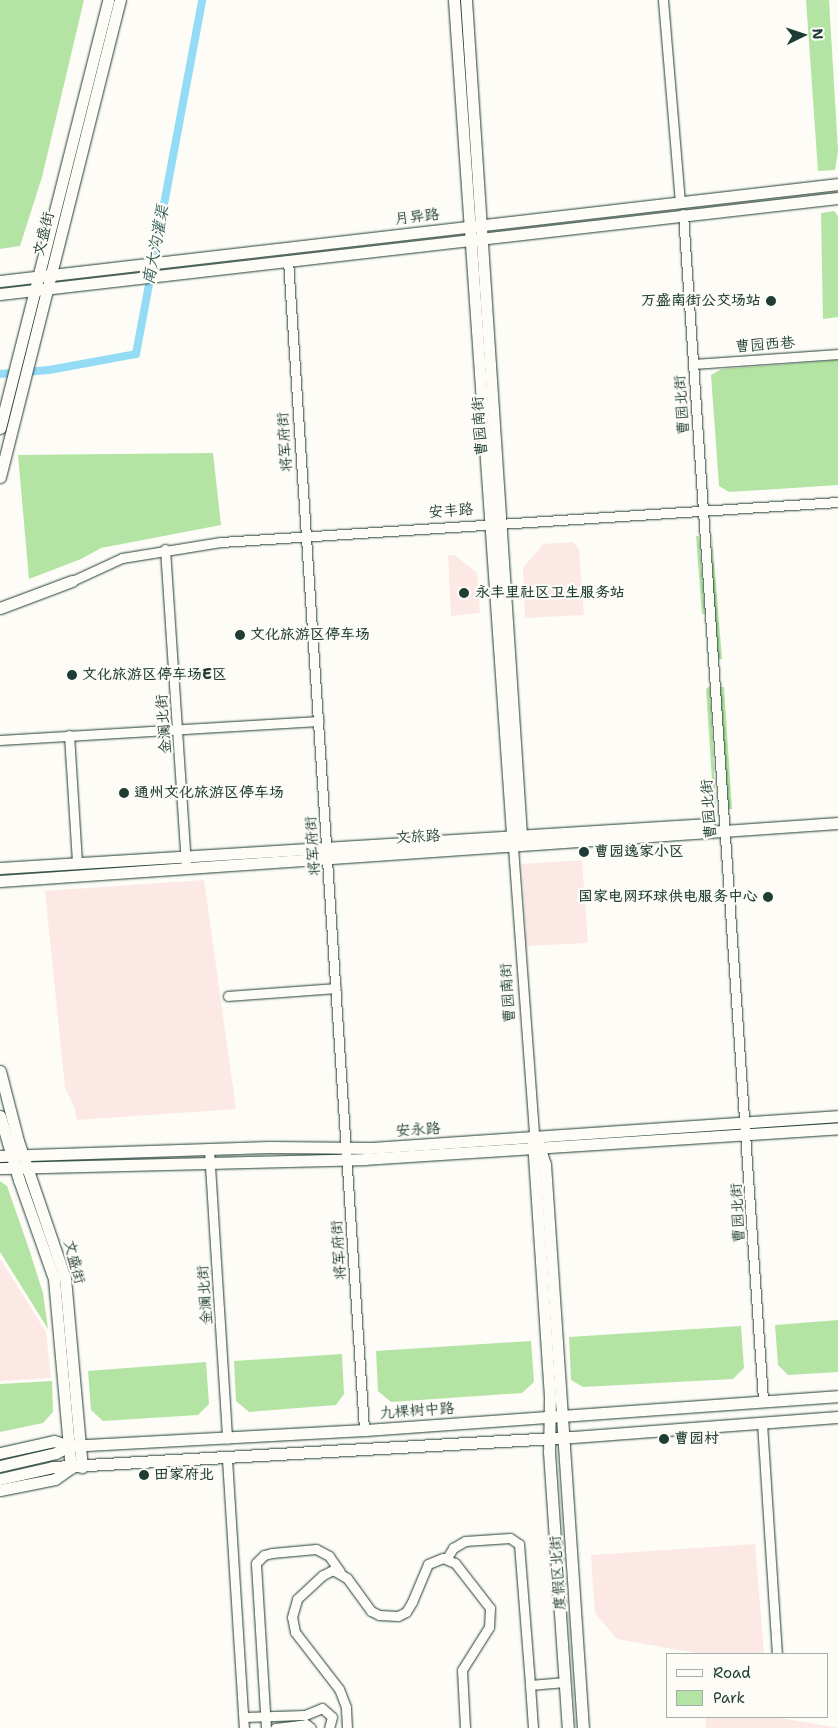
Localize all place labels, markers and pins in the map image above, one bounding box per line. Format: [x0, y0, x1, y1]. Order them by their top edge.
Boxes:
place label: 万盛南街公交场站 [641, 292, 761, 310]
marker: 万盛南街公交场站 [765, 295, 777, 307]
place label: 永丰里社区卫生服务站 [475, 584, 625, 602]
marker: 永丰里社区卫生服务站 [457, 586, 471, 600]
place label: 文化旅游区停车场 [250, 626, 370, 644]
marker: 文化旅游区停车场 [234, 629, 246, 641]
place label: 文化旅游区停车场E区 [82, 666, 227, 684]
marker: 文化旅游区停车场E区 [66, 669, 78, 681]
place label: 通州文化旅游区停车场 [134, 784, 284, 802]
marker: 通州文化旅游区停车场 [118, 787, 130, 799]
place label: 曹园逸家小区 [594, 843, 684, 861]
marker: 曹园逸家小区 [578, 846, 590, 858]
place label: 国家电网环球供电服务中心 [578, 888, 758, 906]
marker: 国家电网环球供电服务中心 [762, 891, 774, 903]
place label: 曹园村 [674, 1430, 719, 1448]
marker: 曹园村 [658, 1433, 670, 1445]
place label: 田家府北 [154, 1466, 214, 1484]
marker: 田家府北 [138, 1469, 150, 1481]

